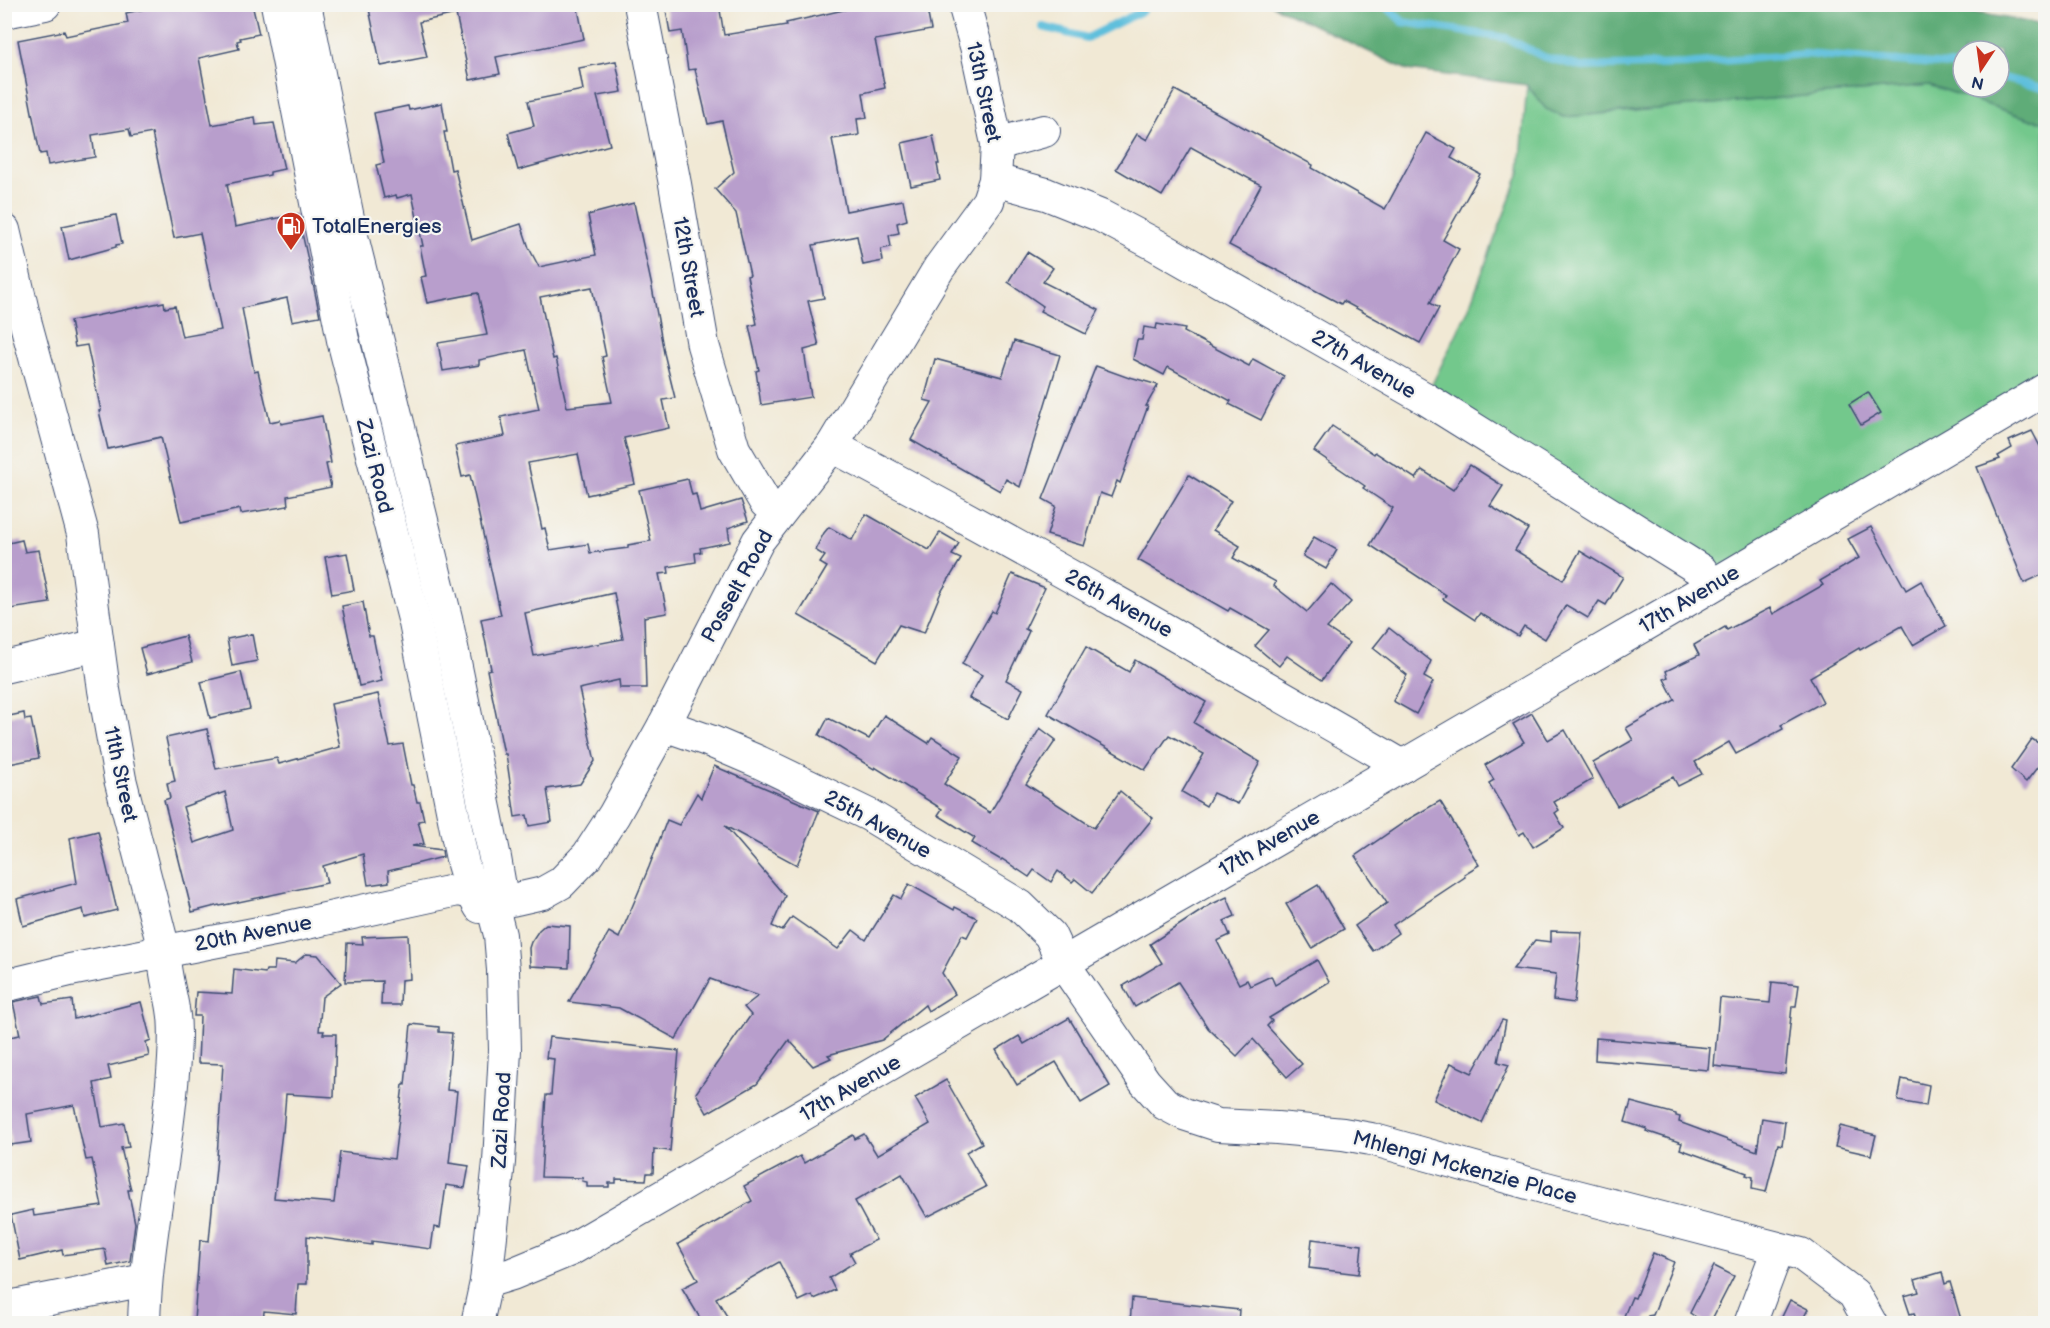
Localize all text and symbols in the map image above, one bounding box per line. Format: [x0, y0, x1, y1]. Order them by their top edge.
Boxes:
north arrow [1951, 39, 2011, 99]
street label: 13th Street [961, 40, 1006, 145]
text: N [1970, 72, 1986, 93]
fuel station icon: TotalEnergies [275, 210, 307, 252]
place label: TotalEnergies [312, 214, 442, 239]
street label: 12th Street [667, 215, 710, 320]
street label: 27th Avenue [1307, 324, 1421, 404]
street label: Zazi Road [351, 415, 398, 516]
street label: Posselt Road [696, 525, 779, 647]
street label: 17th Avenue [1635, 560, 1744, 639]
street label: 26th Avenue [1060, 564, 1177, 643]
street label: 11th Street [98, 724, 143, 825]
street label: 25th Avenue [820, 785, 936, 864]
street label: 17th Avenue [1214, 804, 1324, 882]
street label: 20th Avenue [192, 910, 314, 957]
street label: 17th Avenue [795, 1049, 905, 1127]
street label: Zazi Road [486, 1071, 516, 1170]
street label: Mhlengi Mckenzie Place [1350, 1125, 1580, 1209]

